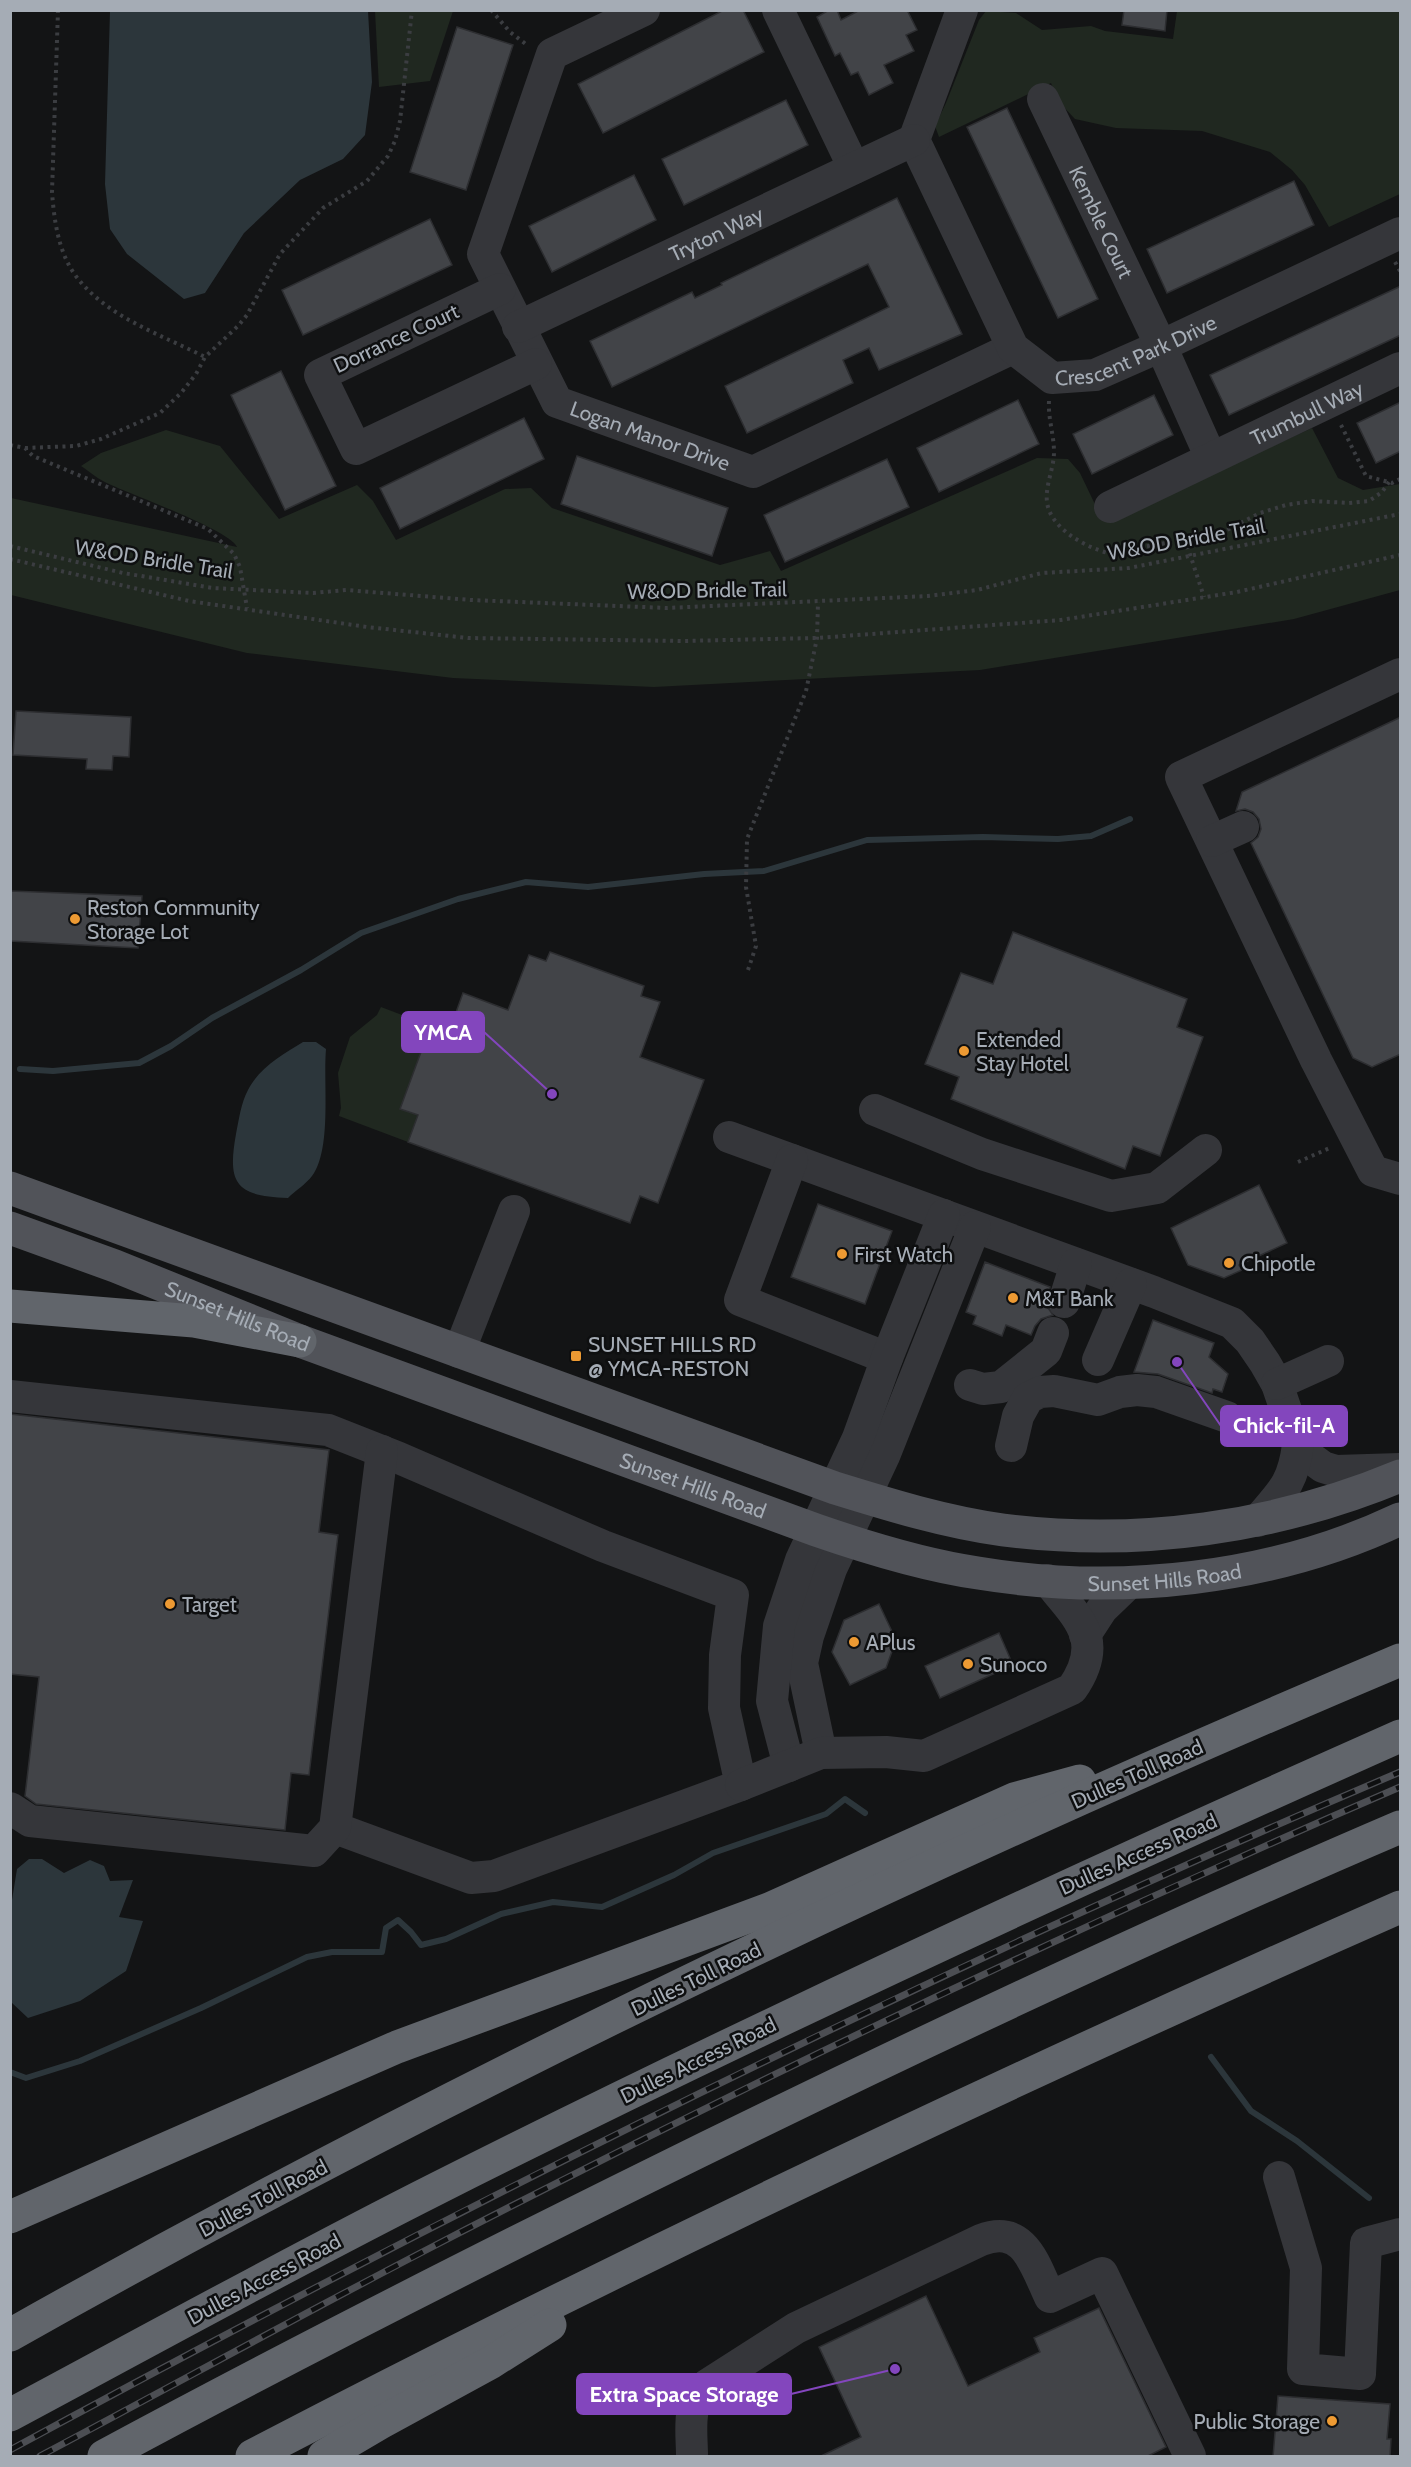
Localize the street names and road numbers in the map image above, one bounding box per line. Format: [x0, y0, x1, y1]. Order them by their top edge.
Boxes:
street label: Kemble Court [1064, 162, 1139, 282]
street label: Tryton Way [665, 200, 767, 266]
street label: Dorrance Court [329, 298, 463, 378]
street label: Crescent Park Drive [1054, 309, 1220, 390]
street label: Trumbull Way [1246, 375, 1367, 450]
street label: Logan Manor Drive [567, 395, 734, 475]
street label: W&OD Bridle Trail [1105, 513, 1267, 565]
street label: W&OD Bridle Trail [73, 534, 235, 584]
street label: W&OD Bridle Trail [627, 576, 787, 604]
street label: Sunset Hills Road [161, 1275, 314, 1356]
street label: Sunset Hills Road [616, 1447, 770, 1523]
street label: Sunset Hills Road [1088, 1558, 1243, 1596]
street label: Dulles Toll Road [1067, 1734, 1207, 1814]
street label: Dulles Access Road [1055, 1808, 1221, 1900]
street label: Dulles Toll Road [627, 1937, 765, 2021]
street label: Dulles Access Road [616, 2012, 780, 2108]
street label: Dulles Toll Road [195, 2154, 331, 2242]
street label: Dulles Access Road [183, 2228, 345, 2330]

